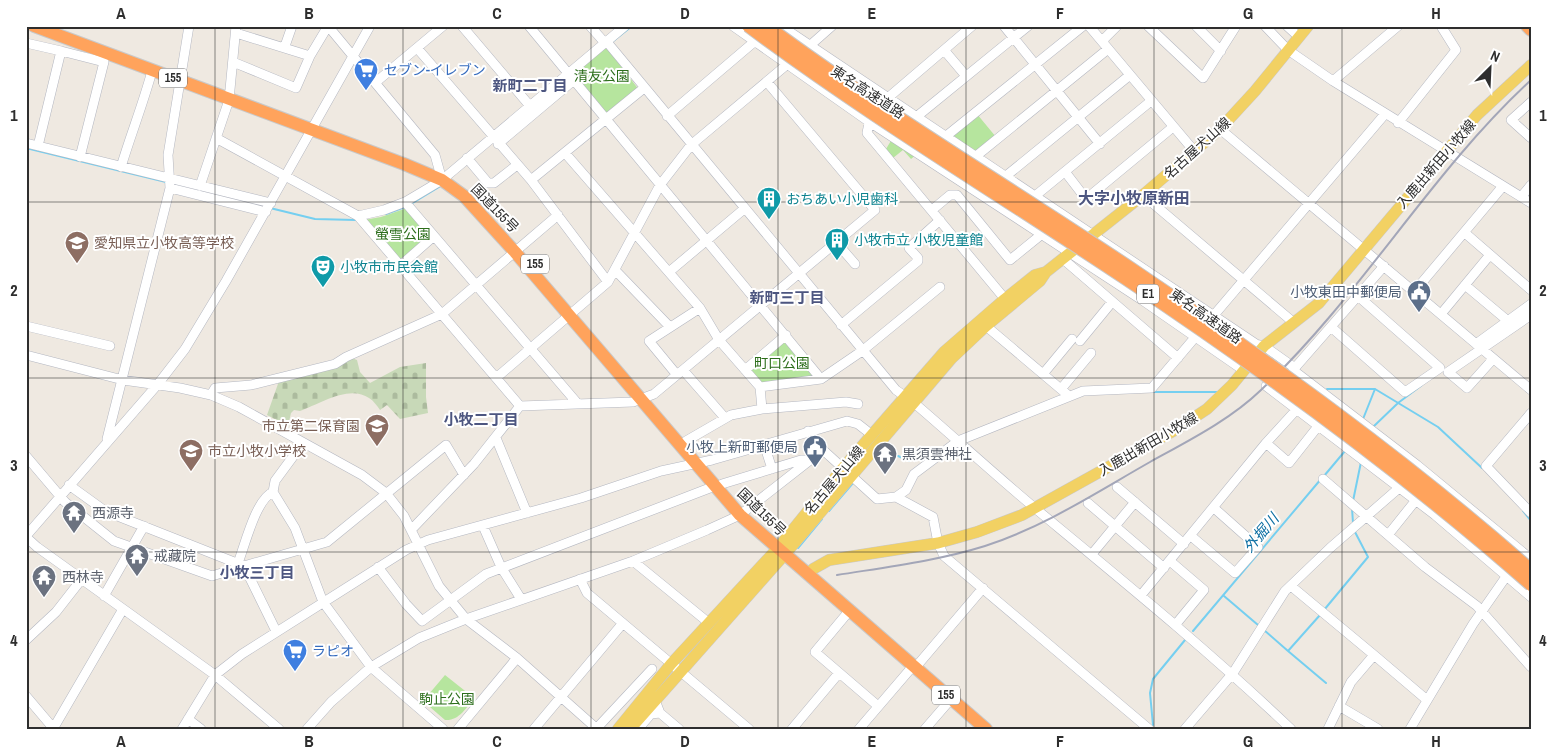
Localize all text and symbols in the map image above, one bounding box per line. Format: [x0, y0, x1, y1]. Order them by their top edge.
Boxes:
text: A [116, 2, 126, 24]
text: B [304, 2, 314, 24]
text: C [492, 2, 502, 24]
text: D [680, 2, 690, 24]
text: E [868, 2, 877, 24]
text: F [1056, 2, 1064, 24]
text: G [1243, 2, 1253, 24]
text: H [1431, 2, 1441, 24]
north arrow [1464, 42, 1514, 92]
text: N [1488, 46, 1503, 66]
supermarket icon: セブン-イレブン [353, 57, 379, 91]
place label: セブン-イレブン [384, 61, 486, 79]
street label: 東名高速道路 [828, 62, 908, 122]
park label: 清友公園 [574, 67, 630, 85]
road number: 155 [159, 68, 187, 88]
district label: 新町二丁目 [492, 75, 568, 96]
text: 1 [10, 104, 18, 126]
text: 1 [1539, 104, 1547, 126]
street label: 名古屋犬山線 [1160, 113, 1234, 183]
street label: 入鹿出新田小牧線 [1392, 116, 1480, 212]
street label: 国道155号 [467, 180, 523, 236]
building icon: おちあい小児歯科 [756, 186, 782, 220]
district label: 大字小牧原新田 [1078, 187, 1190, 209]
place label: おちあい小児歯科 [786, 190, 898, 208]
park label: 螢雪公園 [375, 225, 431, 243]
building icon: 小牧市立 小牧児童館 [824, 227, 850, 261]
school or university icon: 愛知県立小牧高等学校 [64, 230, 90, 264]
place label: 小牧市立 小牧児童館 [854, 231, 983, 249]
place label: 愛知県立小牧高等学校 [94, 234, 234, 252]
theatre icon: 小牧市市民会館 [310, 254, 336, 288]
road number: 155 [521, 254, 549, 274]
place label: 小牧市市民会館 [340, 258, 438, 276]
text: 2 [10, 279, 18, 301]
public building icon: 小牧東田中郵便局 [1406, 279, 1432, 313]
text: 2 [1539, 279, 1547, 301]
place label: 小牧東田中郵便局 [1290, 283, 1402, 301]
road number: E1 [1137, 284, 1159, 304]
street label: 東名高速道路 [1166, 285, 1246, 347]
district label: 新町三丁目 [749, 287, 825, 308]
park label: 町口公園 [754, 354, 810, 372]
street label: 入鹿出新田小牧線 [1095, 408, 1201, 480]
district label: 小牧二丁目 [443, 409, 519, 430]
school or university icon: 市立第二保育園 [364, 413, 390, 447]
place label: 市立第二保育園 [262, 417, 360, 435]
public building icon: 小牧上新町郵便局 [802, 434, 828, 468]
school or university icon: 市立小牧小学校 [178, 438, 204, 472]
place label: 小牧上新町郵便局 [686, 438, 798, 456]
temple icon: 黒須雲神社 [872, 441, 898, 475]
place label: 市立小牧小学校 [208, 442, 306, 460]
street label: 名古屋犬山線 [800, 442, 868, 518]
place label: 黒須雲神社 [902, 445, 972, 463]
text: 3 [10, 454, 18, 476]
text: 3 [1539, 454, 1547, 476]
street label: 国道155号 [734, 484, 790, 540]
temple icon: 西源寺 [61, 500, 87, 534]
place label: 西源寺 [92, 504, 134, 522]
water label: 外掘川 [1238, 507, 1284, 557]
temple icon: 戒藏院 [124, 543, 150, 577]
place label: 戒藏院 [154, 547, 196, 565]
district label: 小牧三丁目 [219, 562, 295, 583]
temple icon: 西林寺 [31, 564, 57, 598]
place label: 西林寺 [62, 568, 104, 586]
text: 4 [10, 629, 18, 651]
text: 4 [1539, 629, 1547, 651]
supermarket icon: ラピオ [282, 638, 308, 672]
place label: ラピオ [312, 642, 354, 660]
road number: 155 [932, 686, 960, 704]
park label: 駒止公園 [419, 690, 475, 708]
text: A [116, 730, 126, 752]
text: B [304, 730, 314, 752]
text: C [492, 730, 502, 752]
text: D [680, 730, 690, 752]
text: E [868, 730, 877, 752]
text: F [1056, 730, 1064, 752]
text: G [1243, 730, 1253, 752]
text: H [1431, 730, 1441, 752]

